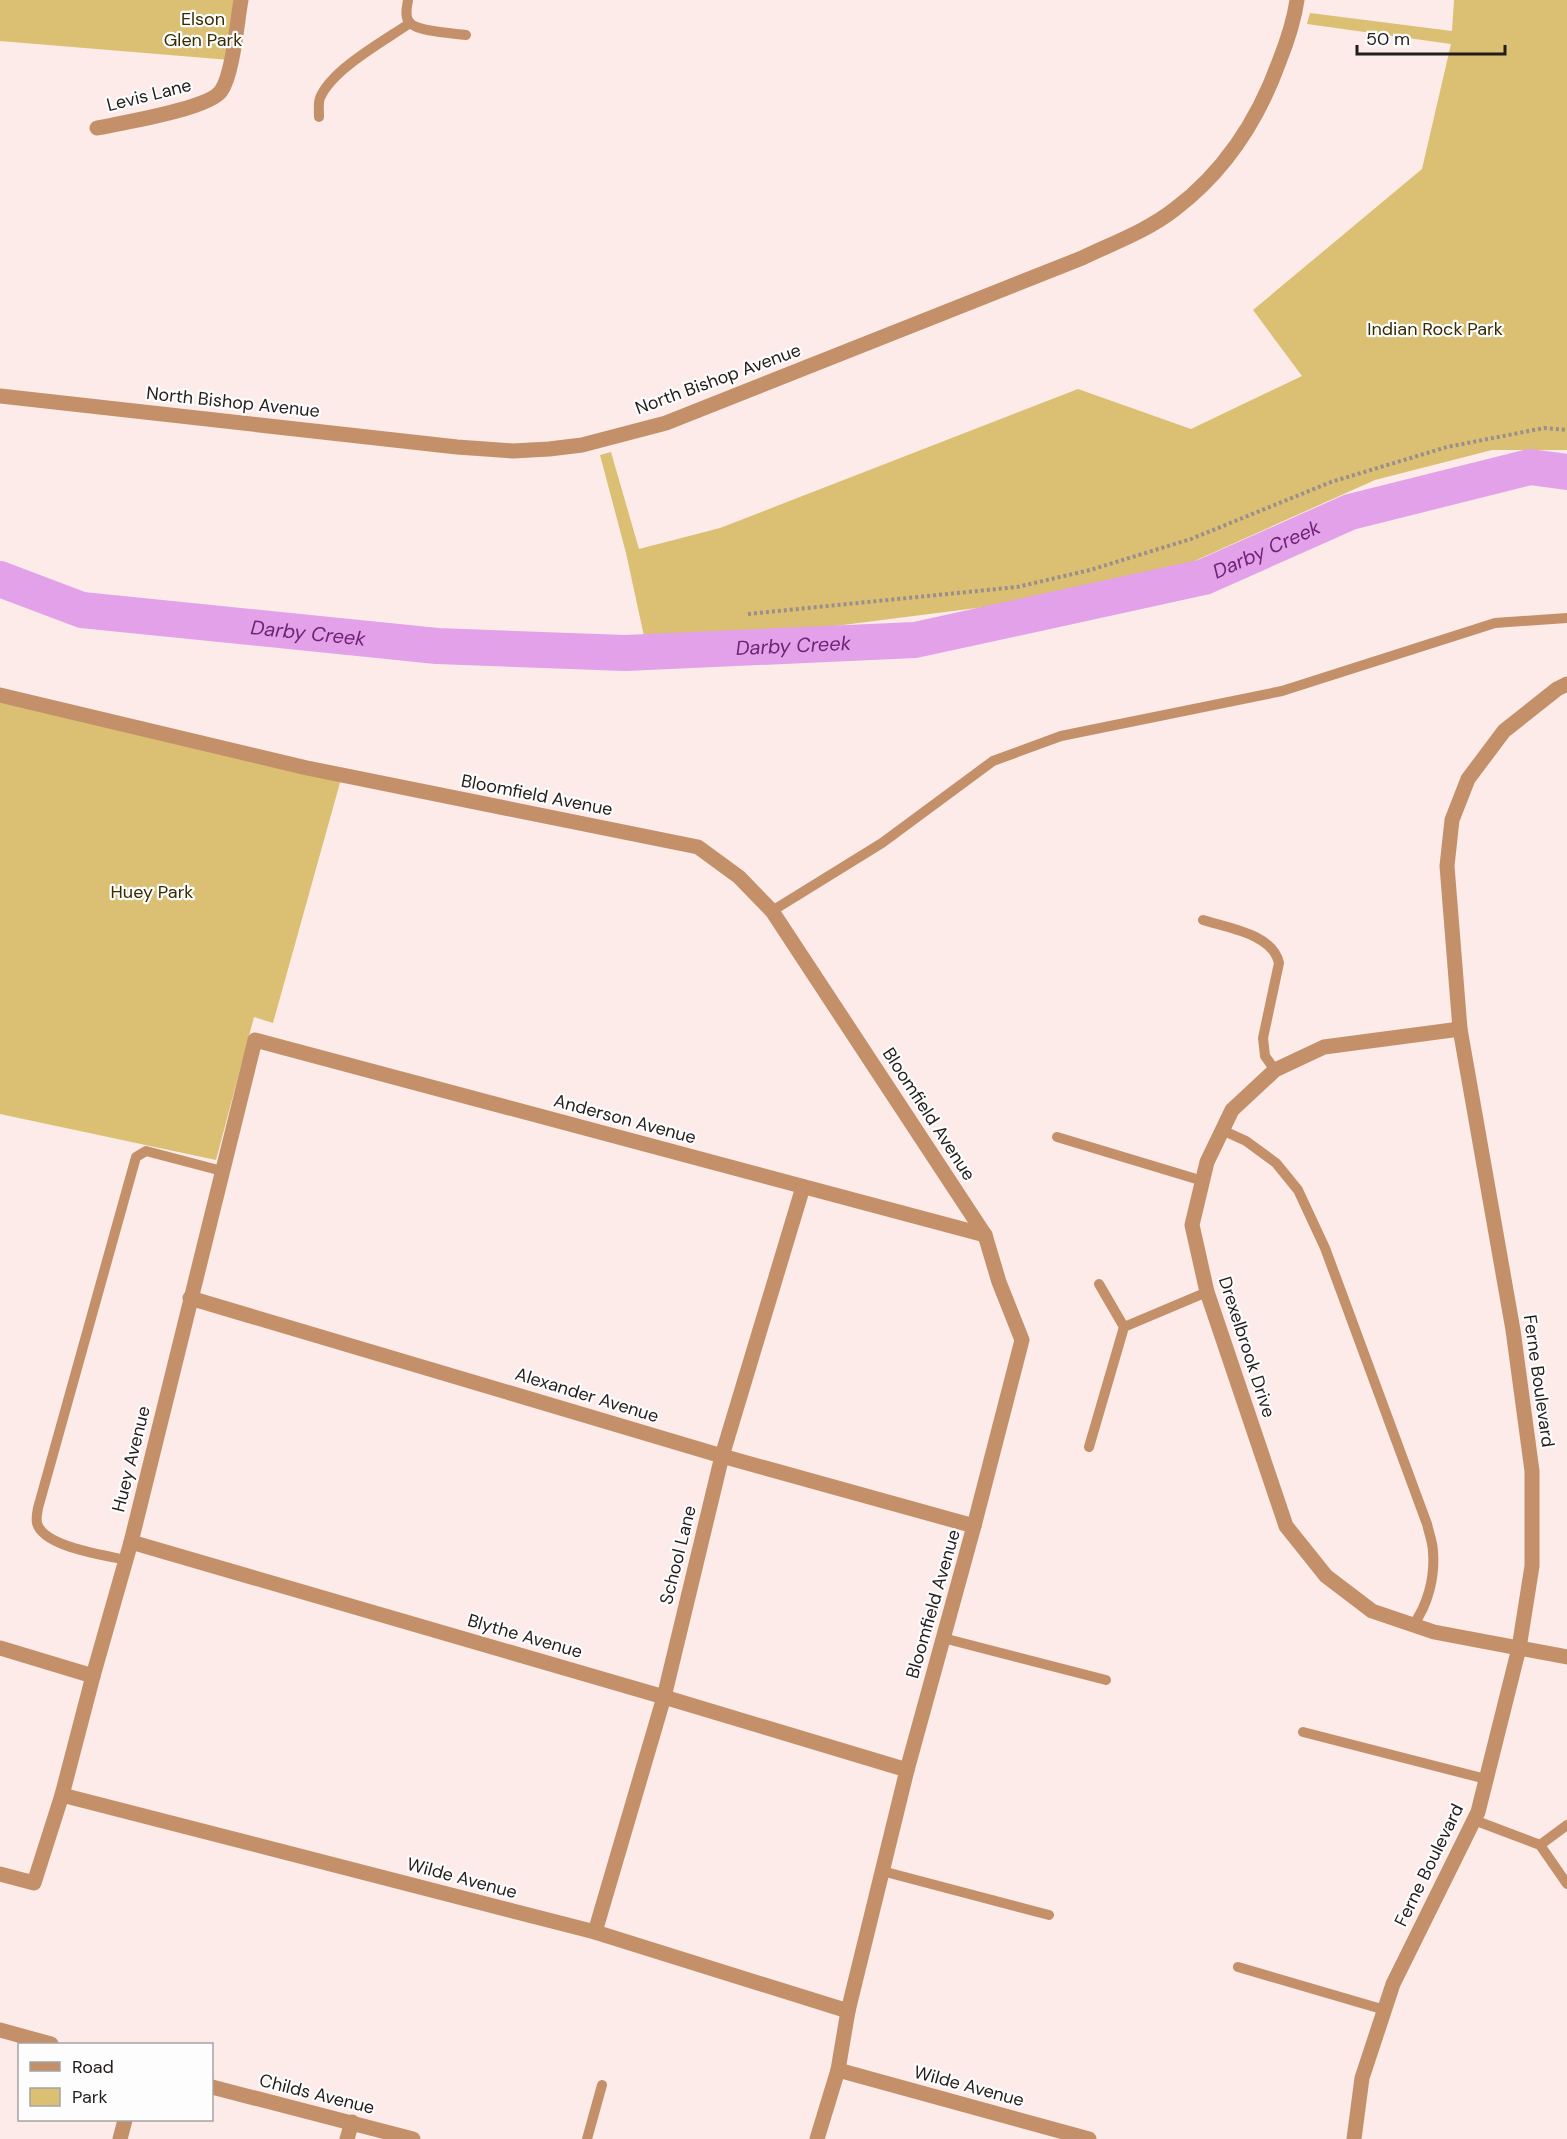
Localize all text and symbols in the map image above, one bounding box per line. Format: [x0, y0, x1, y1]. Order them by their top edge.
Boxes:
park label: Elson Glen Park [164, 7, 242, 52]
scale bar [1357, 18, 1506, 56]
text: 50 m [1366, 27, 1410, 51]
street label: Levis Lane [104, 73, 194, 117]
park label: Indian Rock Park [1367, 317, 1503, 341]
street label: North Bishop Avenue [632, 338, 804, 420]
street label: North Bishop Avenue [145, 381, 321, 423]
water label: Darby Creek [1208, 514, 1325, 585]
water label: Darby Creek [249, 614, 368, 652]
water label: Darby Creek [735, 630, 852, 661]
street label: Bloomfield Avenue [459, 769, 615, 821]
park label: Huey Park [111, 880, 193, 904]
street label: Bloomfield Avenue [877, 1043, 981, 1185]
street label: Anderson Avenue [551, 1088, 699, 1150]
street label: Drexelbrook Drive [1213, 1274, 1281, 1420]
street label: Ferne Boulevard [1518, 1313, 1560, 1449]
street label: Alexander Avenue [512, 1362, 662, 1428]
street label: Huey Avenue [106, 1404, 156, 1514]
street label: School Lane [654, 1503, 702, 1607]
street label: Bloomfield Avenue [900, 1527, 966, 1681]
street label: Blythe Avenue [465, 1608, 585, 1664]
street label: Ferne Boulevard [1389, 1800, 1469, 1930]
street label: Wilde Avenue [404, 1852, 520, 1904]
legend [18, 2043, 213, 2121]
text: Road [72, 2055, 114, 2079]
street label: Wilde Avenue [911, 2060, 1027, 2112]
street label: Childs Avenue [257, 2068, 377, 2120]
text: Park [72, 2085, 108, 2109]

